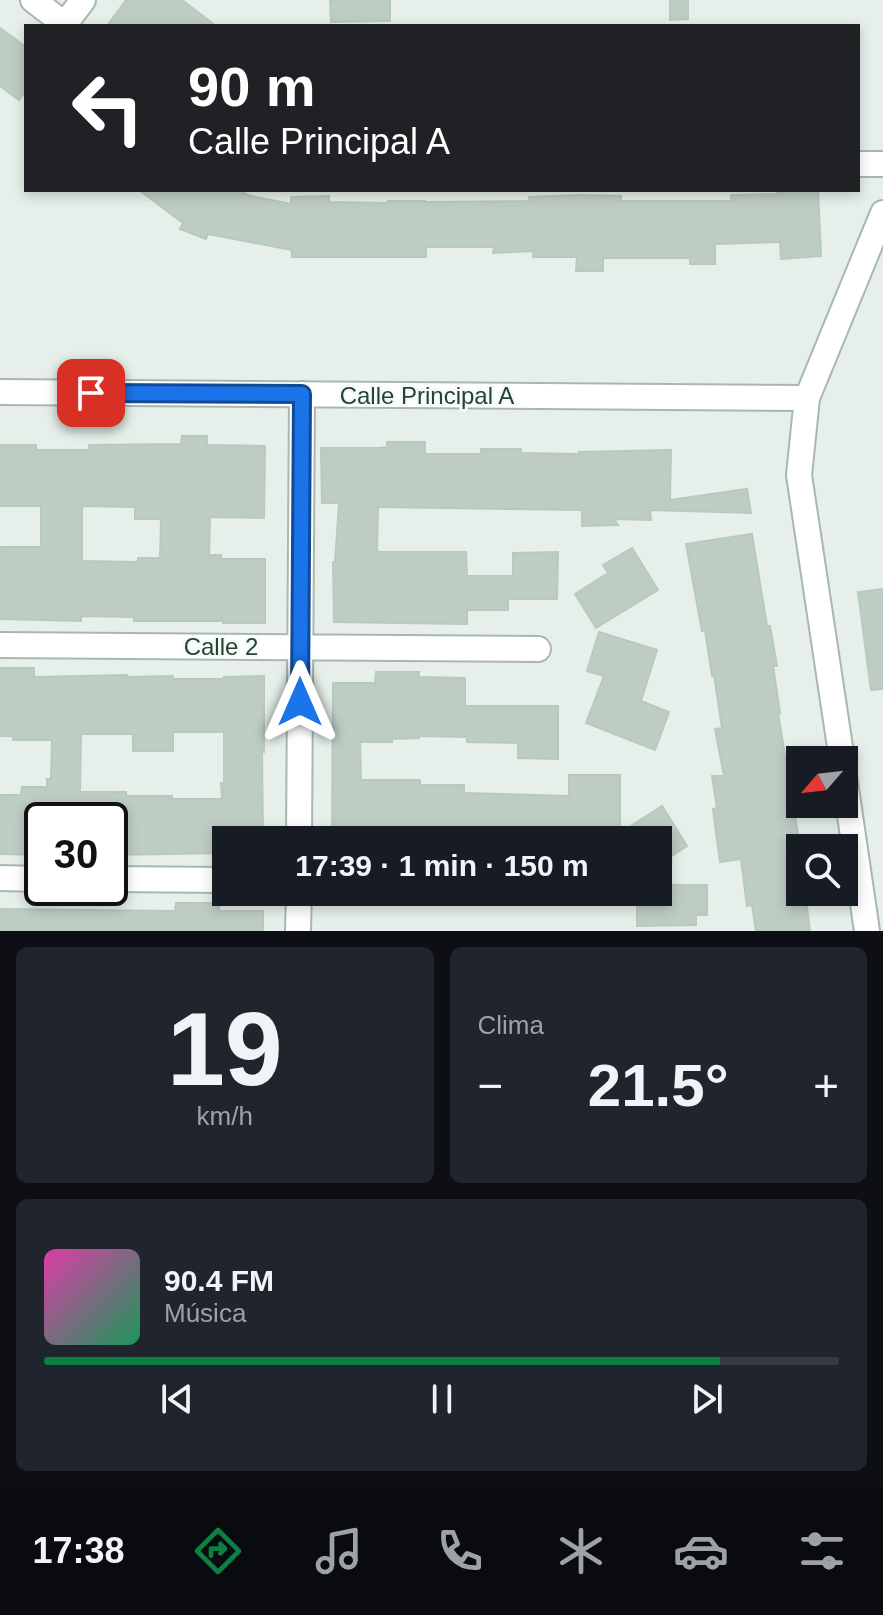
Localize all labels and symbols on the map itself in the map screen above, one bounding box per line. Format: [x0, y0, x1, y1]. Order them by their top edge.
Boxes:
pin [57, 359, 125, 427]
street label: Calle Principal A [340, 382, 514, 409]
street label: Calle 2 [184, 633, 258, 660]
position arrow [258, 660, 342, 744]
north arrow [786, 746, 858, 818]
speed limit sign: 30 [24, 802, 128, 906]

